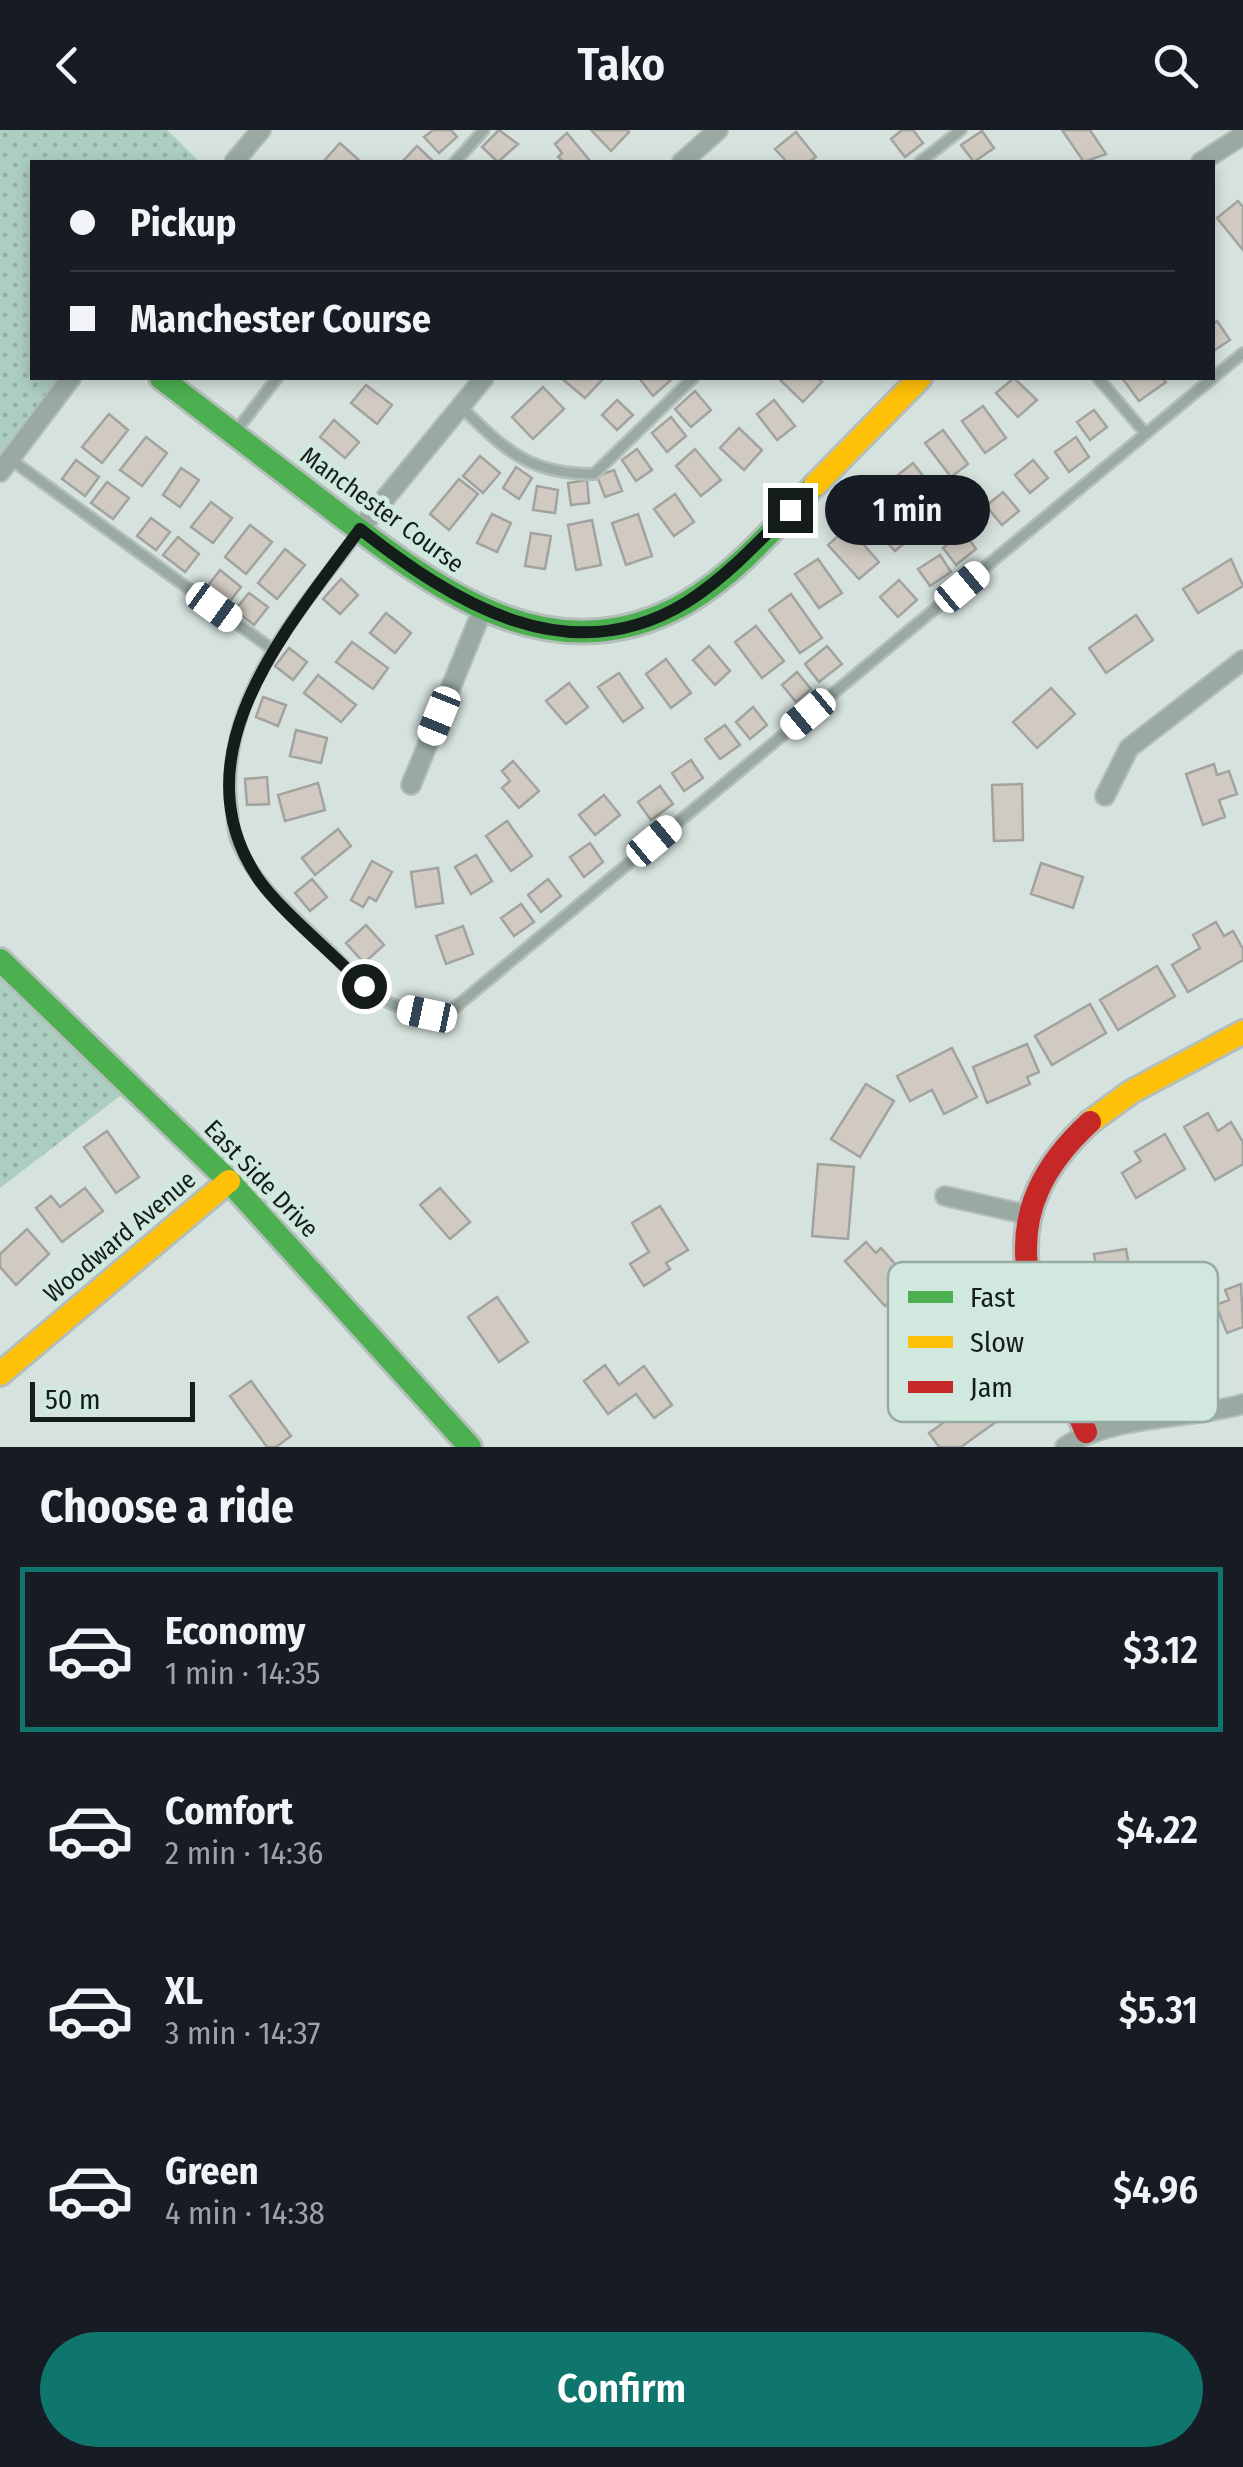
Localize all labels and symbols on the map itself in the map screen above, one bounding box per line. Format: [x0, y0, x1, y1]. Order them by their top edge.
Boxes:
street label: Manchester Course [294, 441, 470, 579]
callout: 1 min [825, 475, 990, 545]
route end [768, 488, 813, 533]
car [929, 556, 995, 618]
car [181, 577, 247, 637]
car [414, 683, 464, 749]
car [775, 683, 841, 745]
car [621, 810, 687, 872]
route start [342, 964, 387, 1009]
car [395, 993, 459, 1035]
street label: East Side Drive [198, 1114, 324, 1244]
street label: Woodward Avenue [38, 1165, 202, 1309]
legend [888, 1262, 1218, 1422]
text: Fast [970, 1281, 1016, 1314]
text: Slow [970, 1326, 1024, 1359]
text: Jam [970, 1371, 1013, 1404]
scale bar [30, 1377, 195, 1422]

